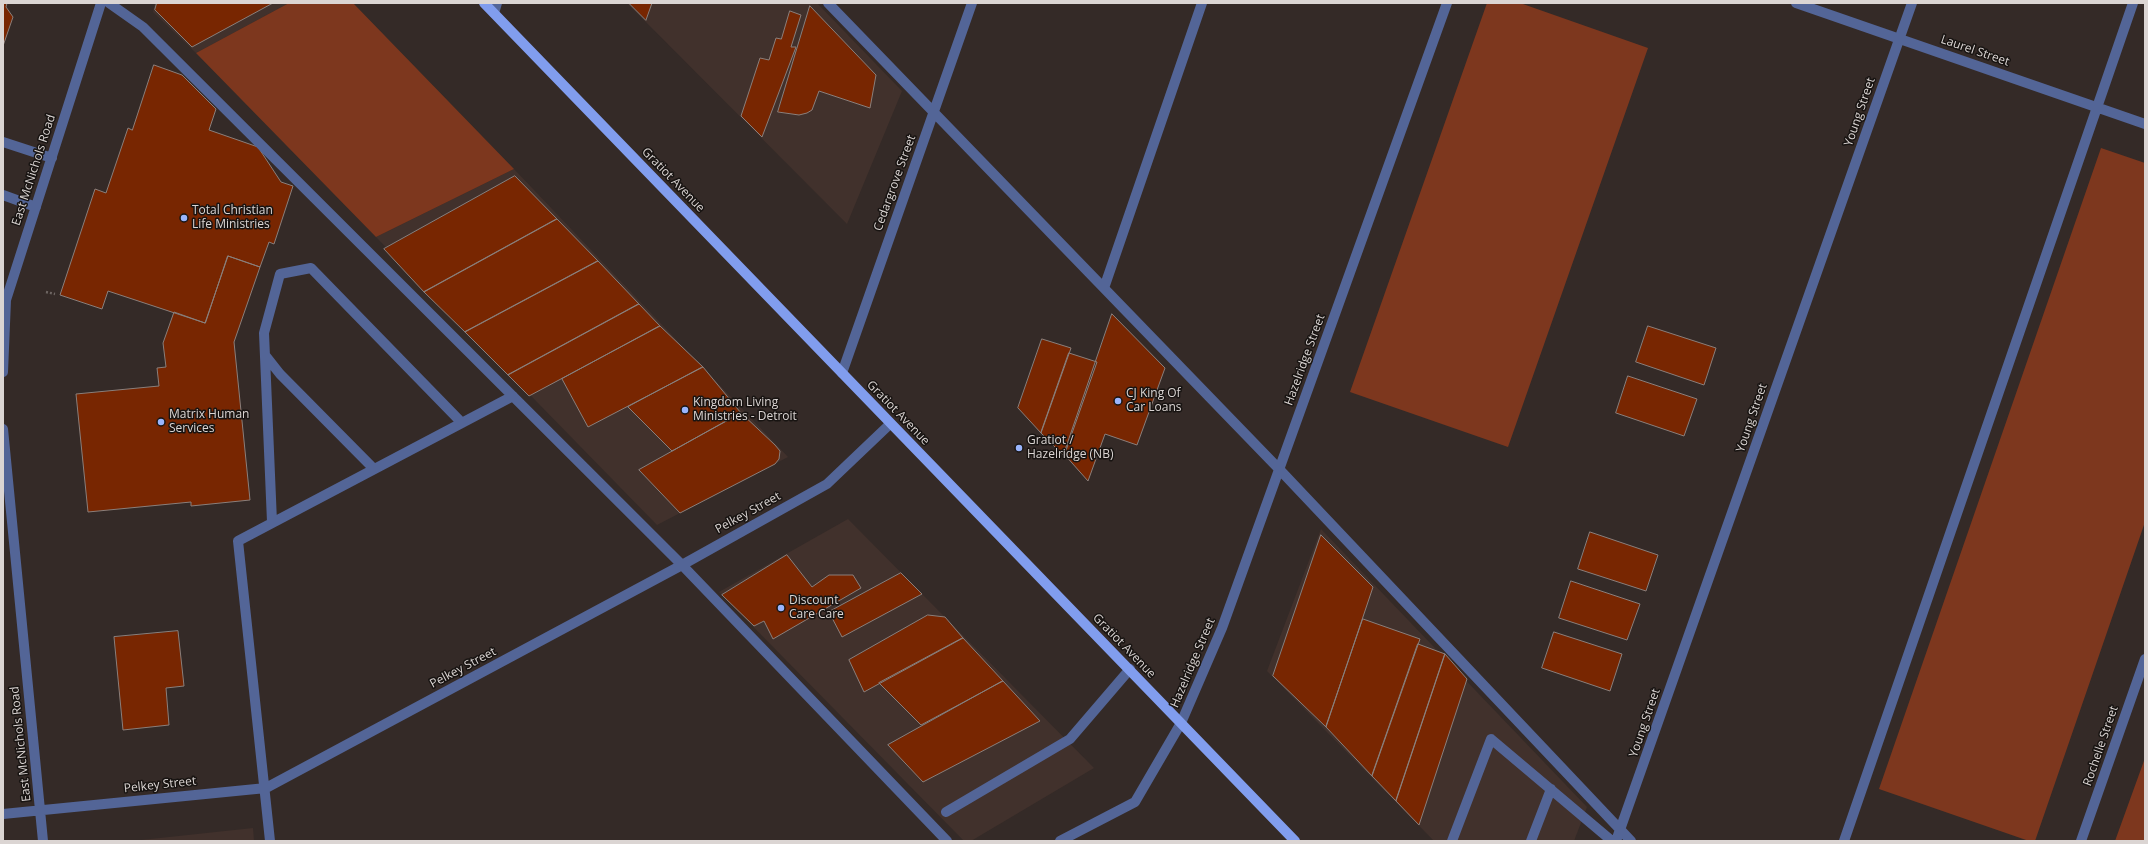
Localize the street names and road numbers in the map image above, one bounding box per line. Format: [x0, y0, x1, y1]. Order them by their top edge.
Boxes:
street label: Laurel Street [1939, 33, 2011, 69]
street label: Young Street [1842, 76, 1878, 148]
street label: East McNichols Road [9, 113, 59, 227]
street label: Cedargrove Street [871, 133, 919, 233]
street label: Gratiot Avenue [639, 145, 707, 215]
street label: Hazelridge Street [1282, 312, 1328, 408]
street label: Gratiot Avenue [864, 378, 932, 448]
street label: Young Street [1734, 382, 1770, 454]
street label: Pelkey Street [713, 489, 783, 537]
street label: Gratiot Avenue [1090, 611, 1158, 681]
street label: Hazelridge Street [1168, 616, 1218, 710]
street label: Pelkey Street [428, 645, 498, 691]
street label: East McNichols Road [8, 686, 34, 802]
street label: Young Street [1627, 687, 1663, 759]
street label: Rochelle Street [2081, 704, 2121, 788]
street label: Pelkey Street [123, 774, 197, 796]

